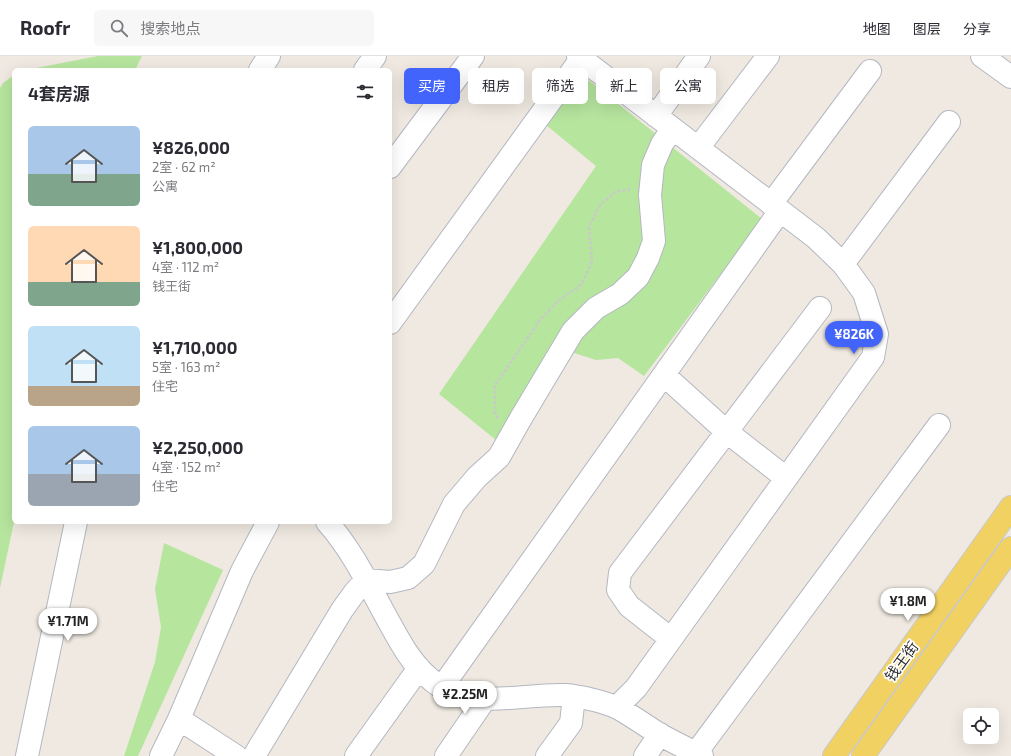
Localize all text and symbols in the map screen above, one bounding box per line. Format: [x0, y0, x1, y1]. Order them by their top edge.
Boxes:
search box [94, 10, 374, 46]
text: Roofr [20, 16, 70, 39]
icon: search [108, 17, 130, 39]
text: 搜索地点 [140, 19, 200, 37]
text: 地图 [863, 20, 891, 37]
text: 图层 [913, 20, 941, 37]
text: 分享 [963, 20, 991, 37]
chip: 买房 [404, 68, 460, 104]
chip: 租房 [468, 68, 524, 104]
chip: 筛选 [532, 68, 588, 104]
chip: 新上 [596, 68, 652, 104]
chip: 公寓 [660, 68, 716, 104]
icon: filters [354, 81, 376, 103]
text: 4套房源 [28, 83, 90, 103]
text: ¥826,000 [152, 137, 230, 157]
icon: home [60, 142, 108, 190]
text: 2室 · 62 m² [152, 159, 216, 175]
text: 公寓 [152, 178, 178, 194]
text: ¥1,800,000 [152, 237, 243, 257]
icon: home [60, 242, 108, 290]
text: 4室 · 112 m² [152, 259, 219, 275]
text: 钱王街 [152, 278, 191, 294]
pin: ¥826K [826, 321, 882, 355]
text: ¥826K [834, 326, 874, 342]
text: ¥1,710,000 [152, 337, 238, 357]
icon: home [60, 342, 108, 390]
text: 5室 · 163 m² [152, 359, 220, 375]
text: 住宅 [152, 378, 178, 394]
text: ¥2,250,000 [152, 437, 244, 457]
icon: home [60, 442, 108, 490]
text: 4室 · 152 m² [152, 459, 221, 475]
text: 住宅 [152, 478, 178, 494]
pin: ¥1.8M [880, 588, 936, 622]
text: ¥1.8M [889, 593, 927, 609]
pin: ¥1.71M [35, 608, 101, 642]
text: ¥1.71M [47, 613, 89, 629]
street label: 钱王街 [880, 638, 922, 684]
pin: ¥2.25M [432, 681, 498, 715]
text: ¥2.25M [442, 686, 488, 702]
map controls [963, 708, 999, 744]
button: locate [963, 708, 999, 744]

